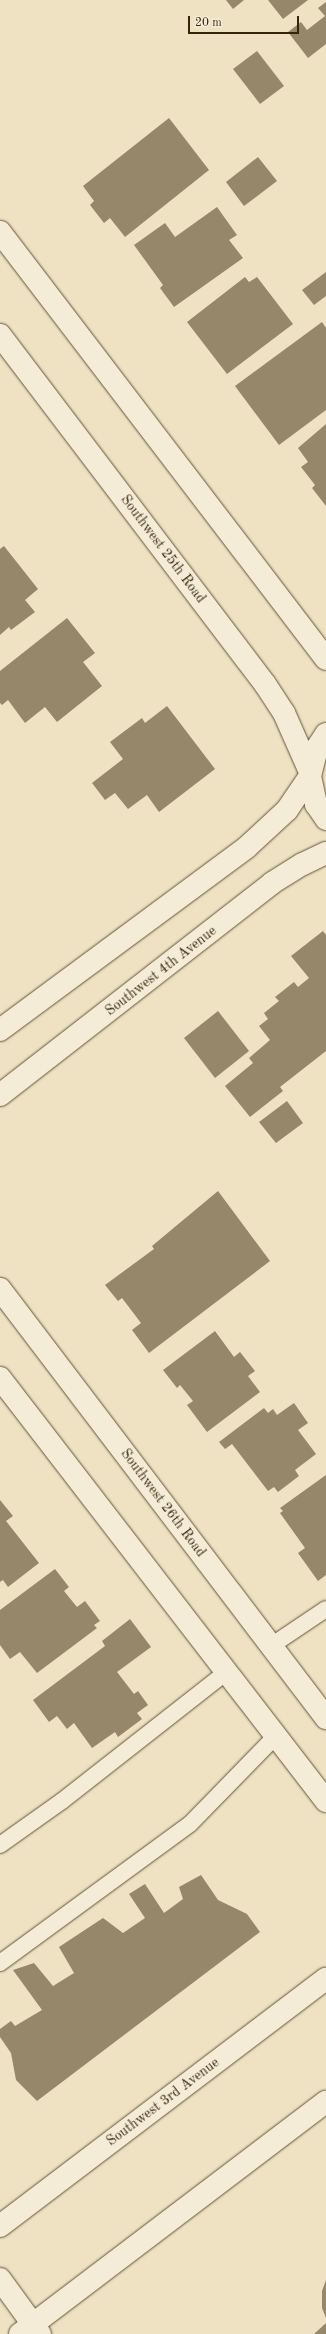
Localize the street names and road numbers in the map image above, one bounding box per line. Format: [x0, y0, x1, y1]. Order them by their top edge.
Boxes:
street label: Southwest 25th Road [117, 492, 209, 606]
street label: Southwest 4th Avenue [102, 922, 220, 1020]
street label: Southwest 26th Road [117, 1446, 209, 1560]
street label: Southwest 3rd Avenue [103, 2054, 223, 2150]

